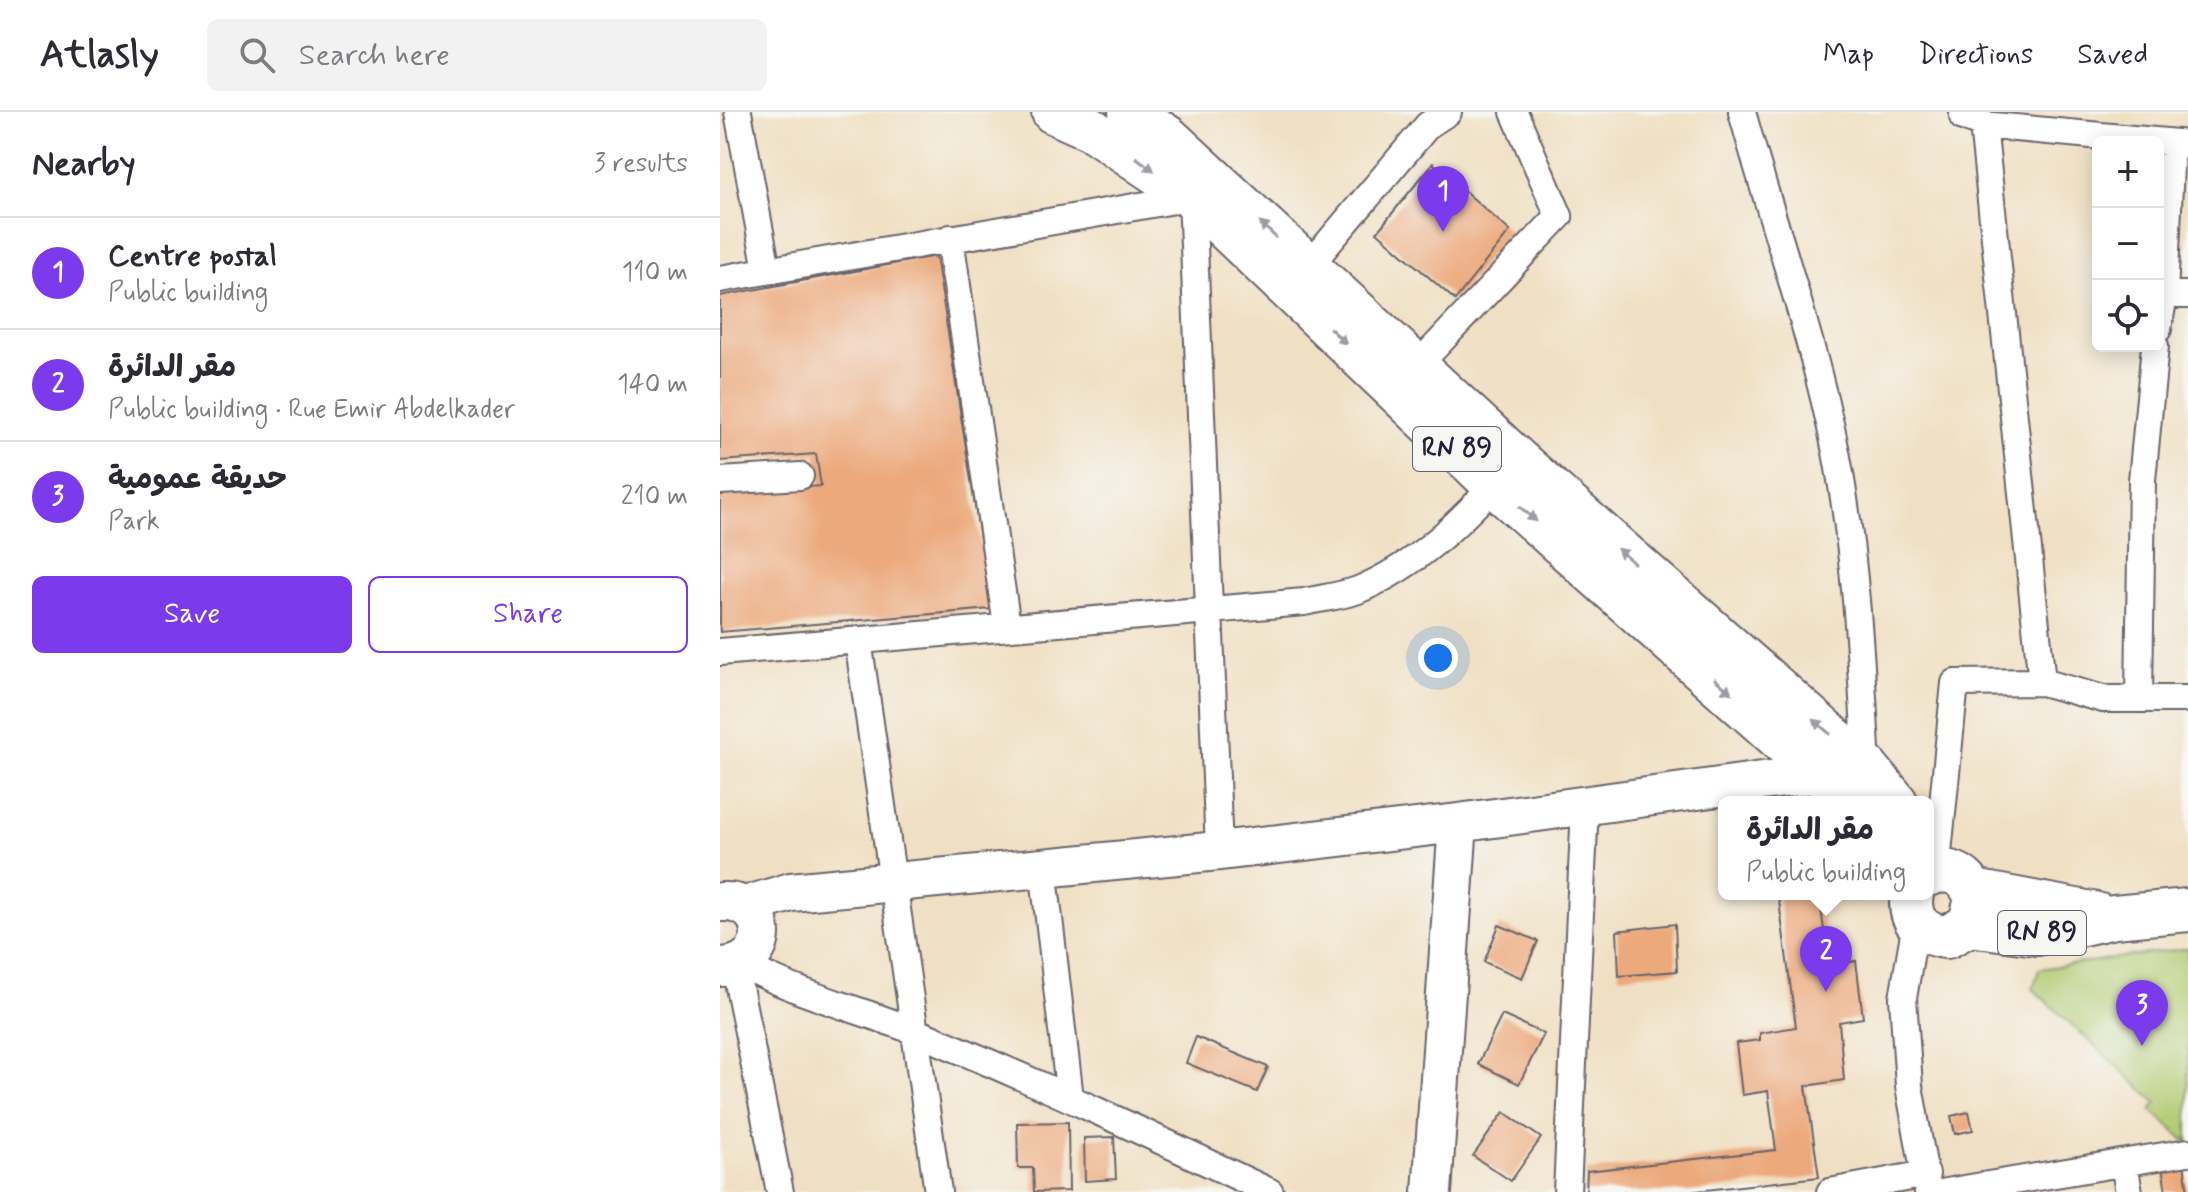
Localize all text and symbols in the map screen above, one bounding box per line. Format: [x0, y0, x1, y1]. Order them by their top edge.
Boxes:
search box [207, 19, 767, 91]
text: Atlasly [40, 31, 159, 80]
icon: search [235, 33, 279, 77]
text: Search here [299, 36, 450, 75]
text: Map [1823, 37, 1874, 74]
text: Directions [1918, 37, 2033, 74]
text: Saved [2077, 37, 2148, 74]
map controls [2092, 136, 2164, 352]
button: + [2092, 136, 2164, 208]
text: Nearby [32, 142, 136, 187]
text: 3 results [594, 147, 688, 181]
one-way arrow [1135, 156, 1155, 172]
pin: 1 [1417, 166, 1469, 232]
button: − [2092, 208, 2164, 280]
one-way arrow [1259, 222, 1278, 240]
text: Centre postal [108, 237, 277, 276]
text: 1 [52, 256, 64, 290]
text: 110 m [622, 256, 688, 290]
text: Public building [108, 276, 268, 310]
button: locate [2092, 280, 2164, 352]
one-way arrow [1329, 327, 1348, 345]
text: مقر الدائرة [108, 348, 236, 387]
text: 2 [52, 368, 64, 402]
text: 140 m [617, 368, 688, 402]
text: Public building · Rue Emir Abdelkader [108, 393, 515, 427]
road number: RN 89 [1413, 427, 1501, 471]
text: حديقة عمومية [108, 460, 287, 499]
text: 3 [52, 480, 64, 514]
text: 210 m [621, 480, 688, 514]
text: Park [108, 505, 160, 539]
one-way arrow [1518, 505, 1537, 523]
one-way arrow [1617, 547, 1636, 565]
button: Save [32, 576, 352, 653]
button: Share [368, 576, 688, 653]
your location [1418, 638, 1458, 678]
one-way arrow [1713, 677, 1732, 695]
one-way arrow [1812, 719, 1832, 736]
popup [1718, 796, 1934, 900]
text: مقر الدائرة [1746, 811, 1874, 850]
text: Public building [1746, 856, 1906, 890]
road number: RN 89 [1998, 911, 2086, 955]
pin: 2 [1800, 926, 1852, 992]
pin: 3 [2116, 980, 2168, 1046]

